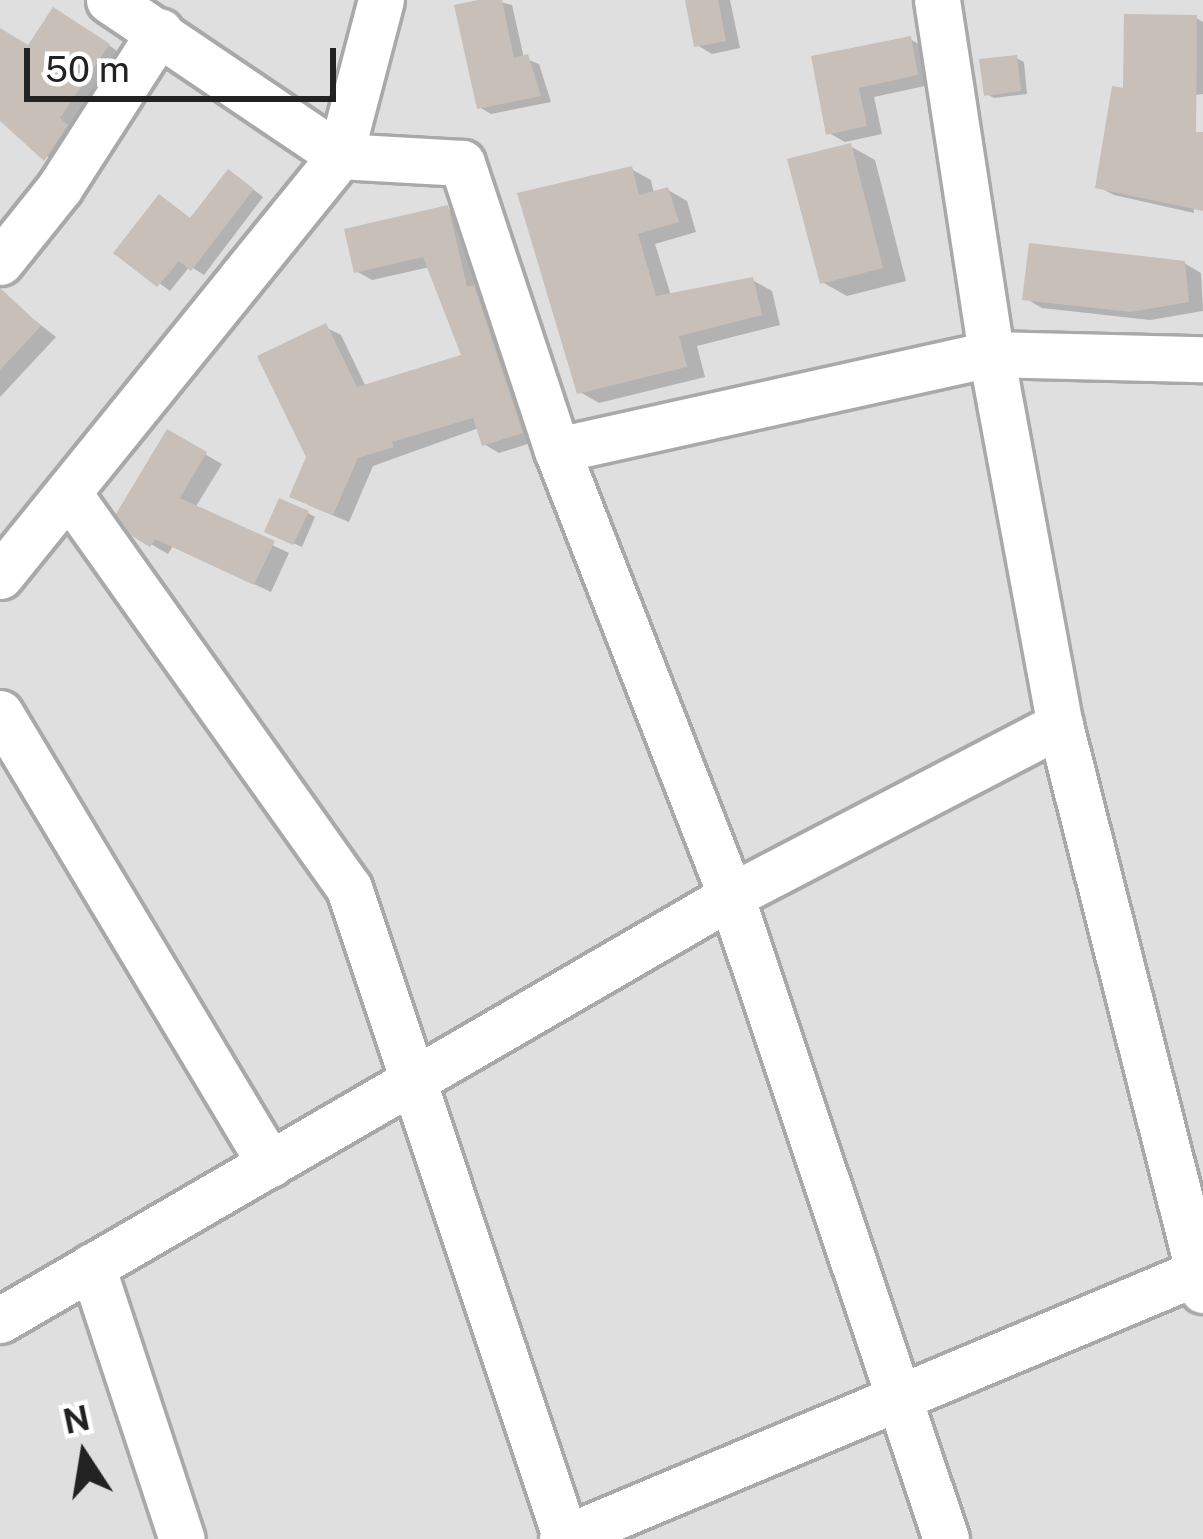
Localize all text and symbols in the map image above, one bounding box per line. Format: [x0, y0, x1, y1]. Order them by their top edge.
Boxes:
scale bar [30, 24, 342, 98]
text: 50 m [45, 48, 130, 90]
north arrow [24, 1395, 144, 1515]
text: N [60, 1399, 93, 1441]

